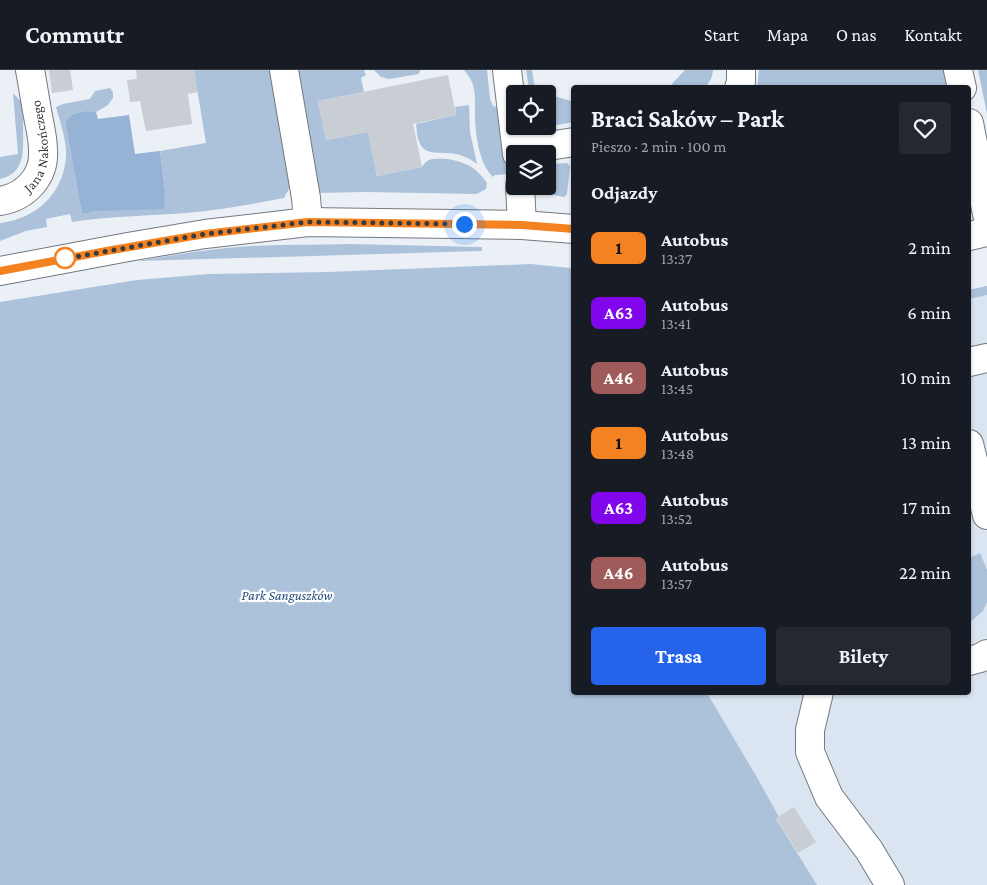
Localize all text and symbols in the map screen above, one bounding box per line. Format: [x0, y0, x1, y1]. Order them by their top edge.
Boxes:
text: Commutr [25, 21, 124, 48]
text: Start [704, 25, 739, 45]
text: Mapa [767, 25, 808, 45]
text: O nas [836, 25, 877, 45]
text: Kontakt [905, 25, 962, 45]
map controls [506, 85, 556, 195]
button: locate [506, 85, 556, 135]
street label: Jana Nakończego [19, 99, 51, 197]
button: heart [899, 102, 951, 154]
text: Braci Saków – Park [591, 105, 784, 132]
text: Pieszo · 2 min · 100 m [591, 138, 726, 155]
button: layers [506, 145, 556, 195]
text: Odjazdy [591, 182, 657, 203]
your location [452, 212, 477, 237]
text: Autobus [661, 229, 728, 250]
text: 2 min [908, 237, 951, 258]
text: 1 [615, 238, 622, 258]
unlabelled marker [54, 247, 76, 269]
text: 13:37 [661, 250, 692, 267]
text: Autobus [661, 294, 728, 315]
text: 6 min [907, 302, 951, 323]
text: A63 [604, 303, 633, 323]
text: 13:41 [661, 315, 691, 332]
text: Autobus [661, 359, 728, 380]
text: 10 min [900, 367, 951, 388]
text: A46 [603, 368, 634, 388]
text: 13:45 [661, 380, 693, 397]
text: Autobus [661, 424, 728, 445]
text: 13 min [902, 432, 951, 453]
text: 1 [615, 433, 622, 453]
text: 13:48 [661, 445, 694, 462]
text: Autobus [661, 489, 728, 510]
text: 17 min [902, 497, 951, 518]
text: A63 [604, 498, 633, 518]
text: 13:52 [661, 510, 692, 527]
text: Autobus [661, 554, 728, 575]
text: 22 min [899, 562, 951, 583]
text: A46 [603, 563, 634, 583]
text: 13:57 [661, 575, 692, 592]
park label: Park Sanguszków [242, 587, 333, 603]
button: Trasa [591, 627, 766, 685]
button: Bilety [776, 627, 951, 685]

